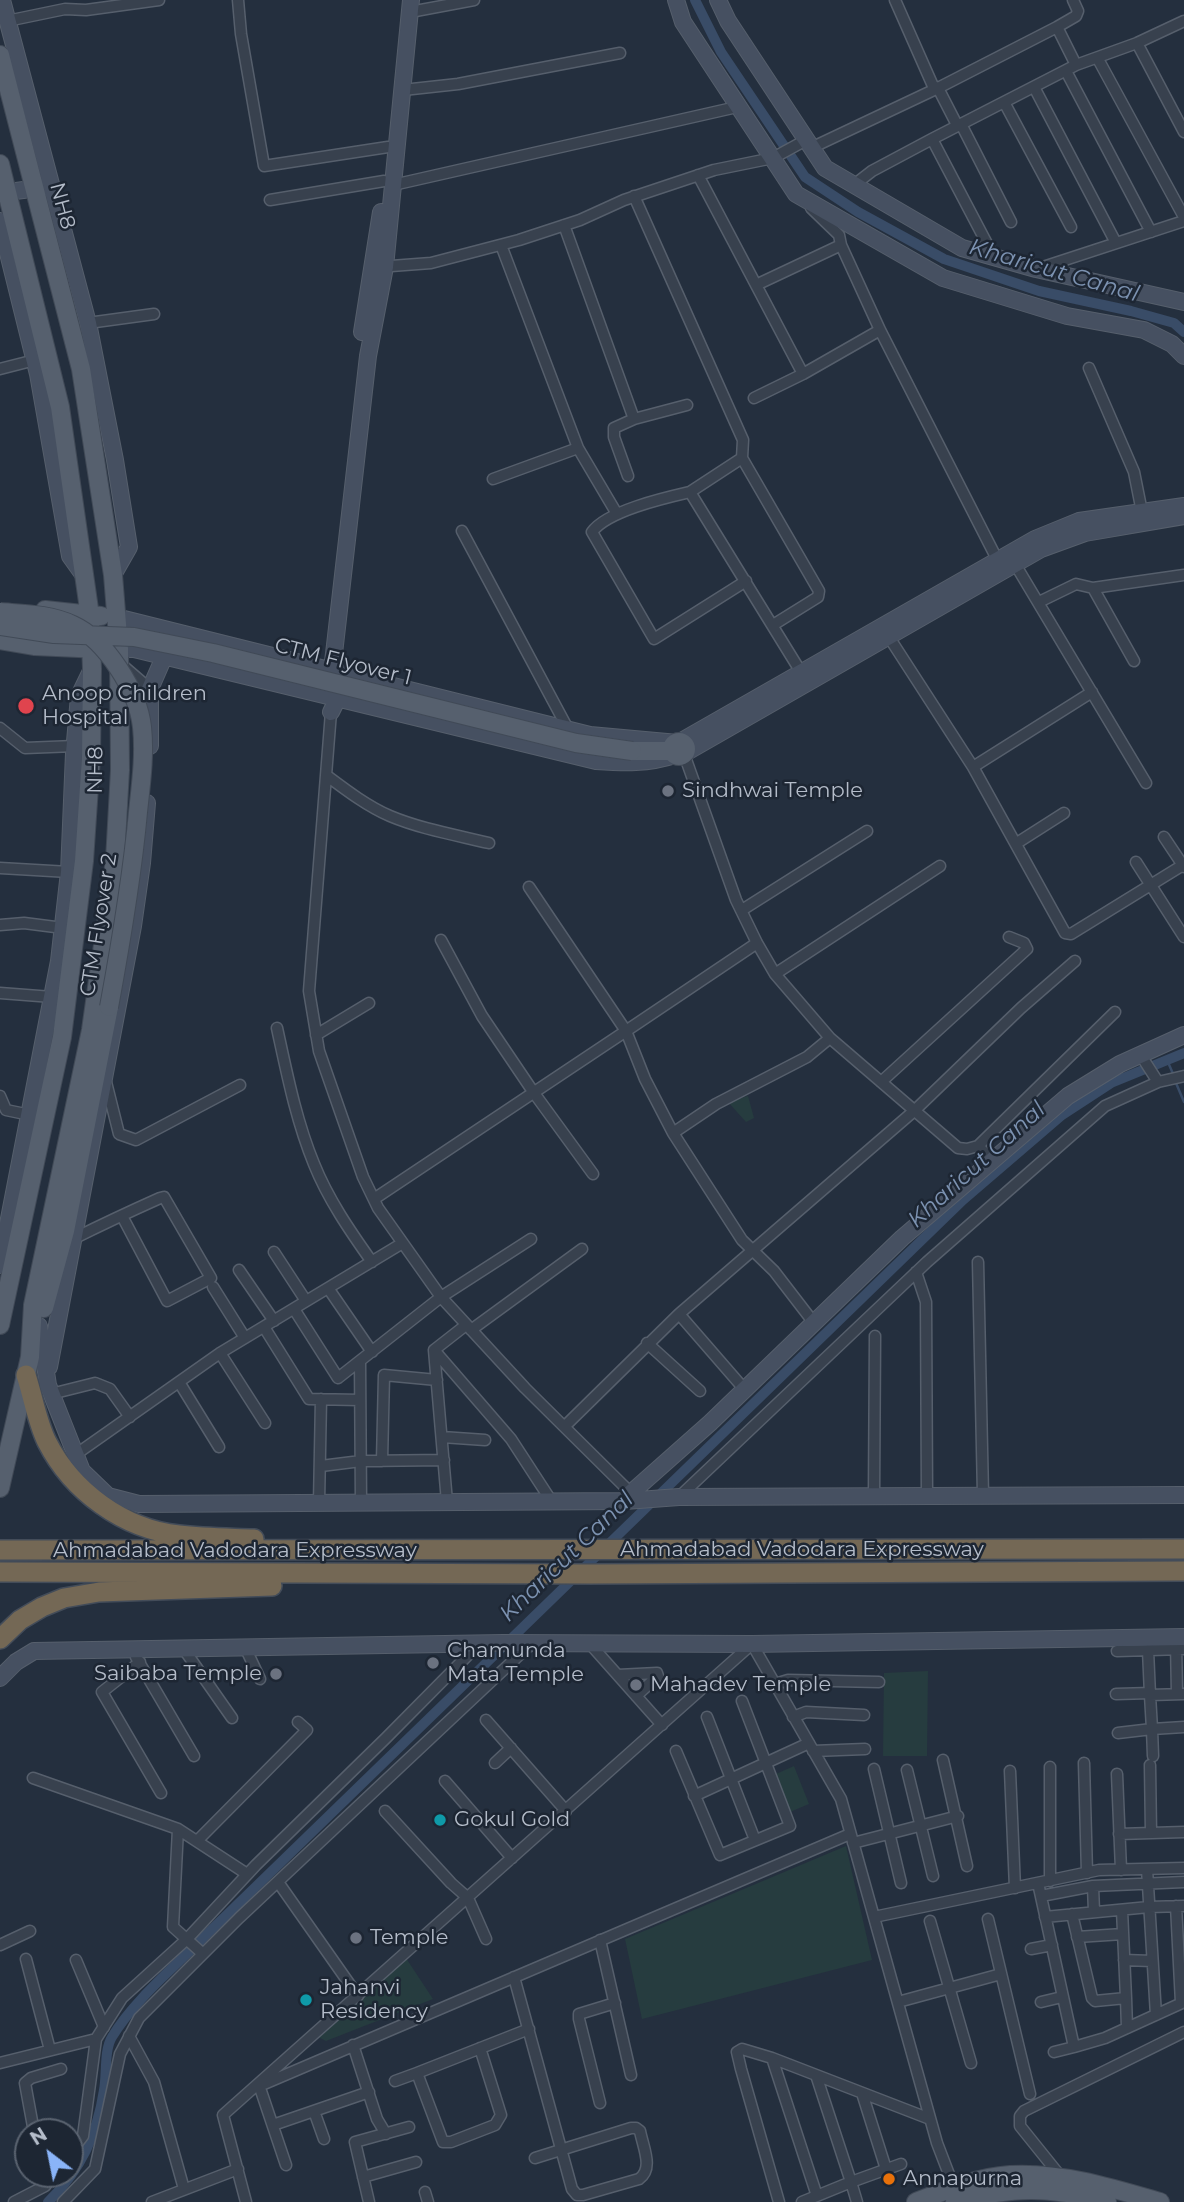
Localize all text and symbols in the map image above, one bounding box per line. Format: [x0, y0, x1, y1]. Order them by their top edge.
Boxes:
street label: NH8 [44, 180, 80, 232]
water label: Kharicut Canal [966, 234, 1142, 308]
street label: CTM Flyover 1 [272, 633, 414, 691]
place label: Anoop Children Hospital [42, 681, 207, 731]
marker: Anoop Children Hospital [16, 696, 36, 716]
street label: NH8 [83, 746, 109, 794]
place label: Sindhwai Temple [682, 778, 863, 804]
marker: Sindhwai Temple [660, 783, 676, 799]
street label: CTM Flyover 2 [75, 852, 123, 998]
water label: Kharicut Canal [903, 1096, 1051, 1234]
water label: Kharicut Canal [494, 1486, 640, 1628]
street label: Ahmadabad Vadodara Expressway [620, 1537, 984, 1563]
street label: Ahmadabad Vadodara Expressway [53, 1538, 417, 1564]
place label: Chamunda Mata Temple [447, 1638, 584, 1688]
marker: Chamunda Mata Temple [425, 1655, 441, 1671]
place label: Saibaba Temple [94, 1661, 262, 1687]
marker: Saibaba Temple [268, 1666, 284, 1682]
place label: Mahadev Temple [650, 1672, 831, 1698]
marker: Mahadev Temple [628, 1677, 644, 1693]
place label: Gokul Gold [454, 1807, 570, 1833]
marker: Gokul Gold [432, 1812, 448, 1828]
place label: Temple [370, 1925, 448, 1951]
marker: Temple [348, 1930, 364, 1946]
place label: Jahanvi Residency [320, 1975, 428, 2025]
marker: Jahanvi Residency [298, 1992, 314, 2008]
north arrow [14, 2118, 84, 2188]
text: N [26, 2123, 51, 2150]
place label: Annapurna [903, 2166, 1022, 2192]
marker: Annapurna [881, 2171, 897, 2187]

